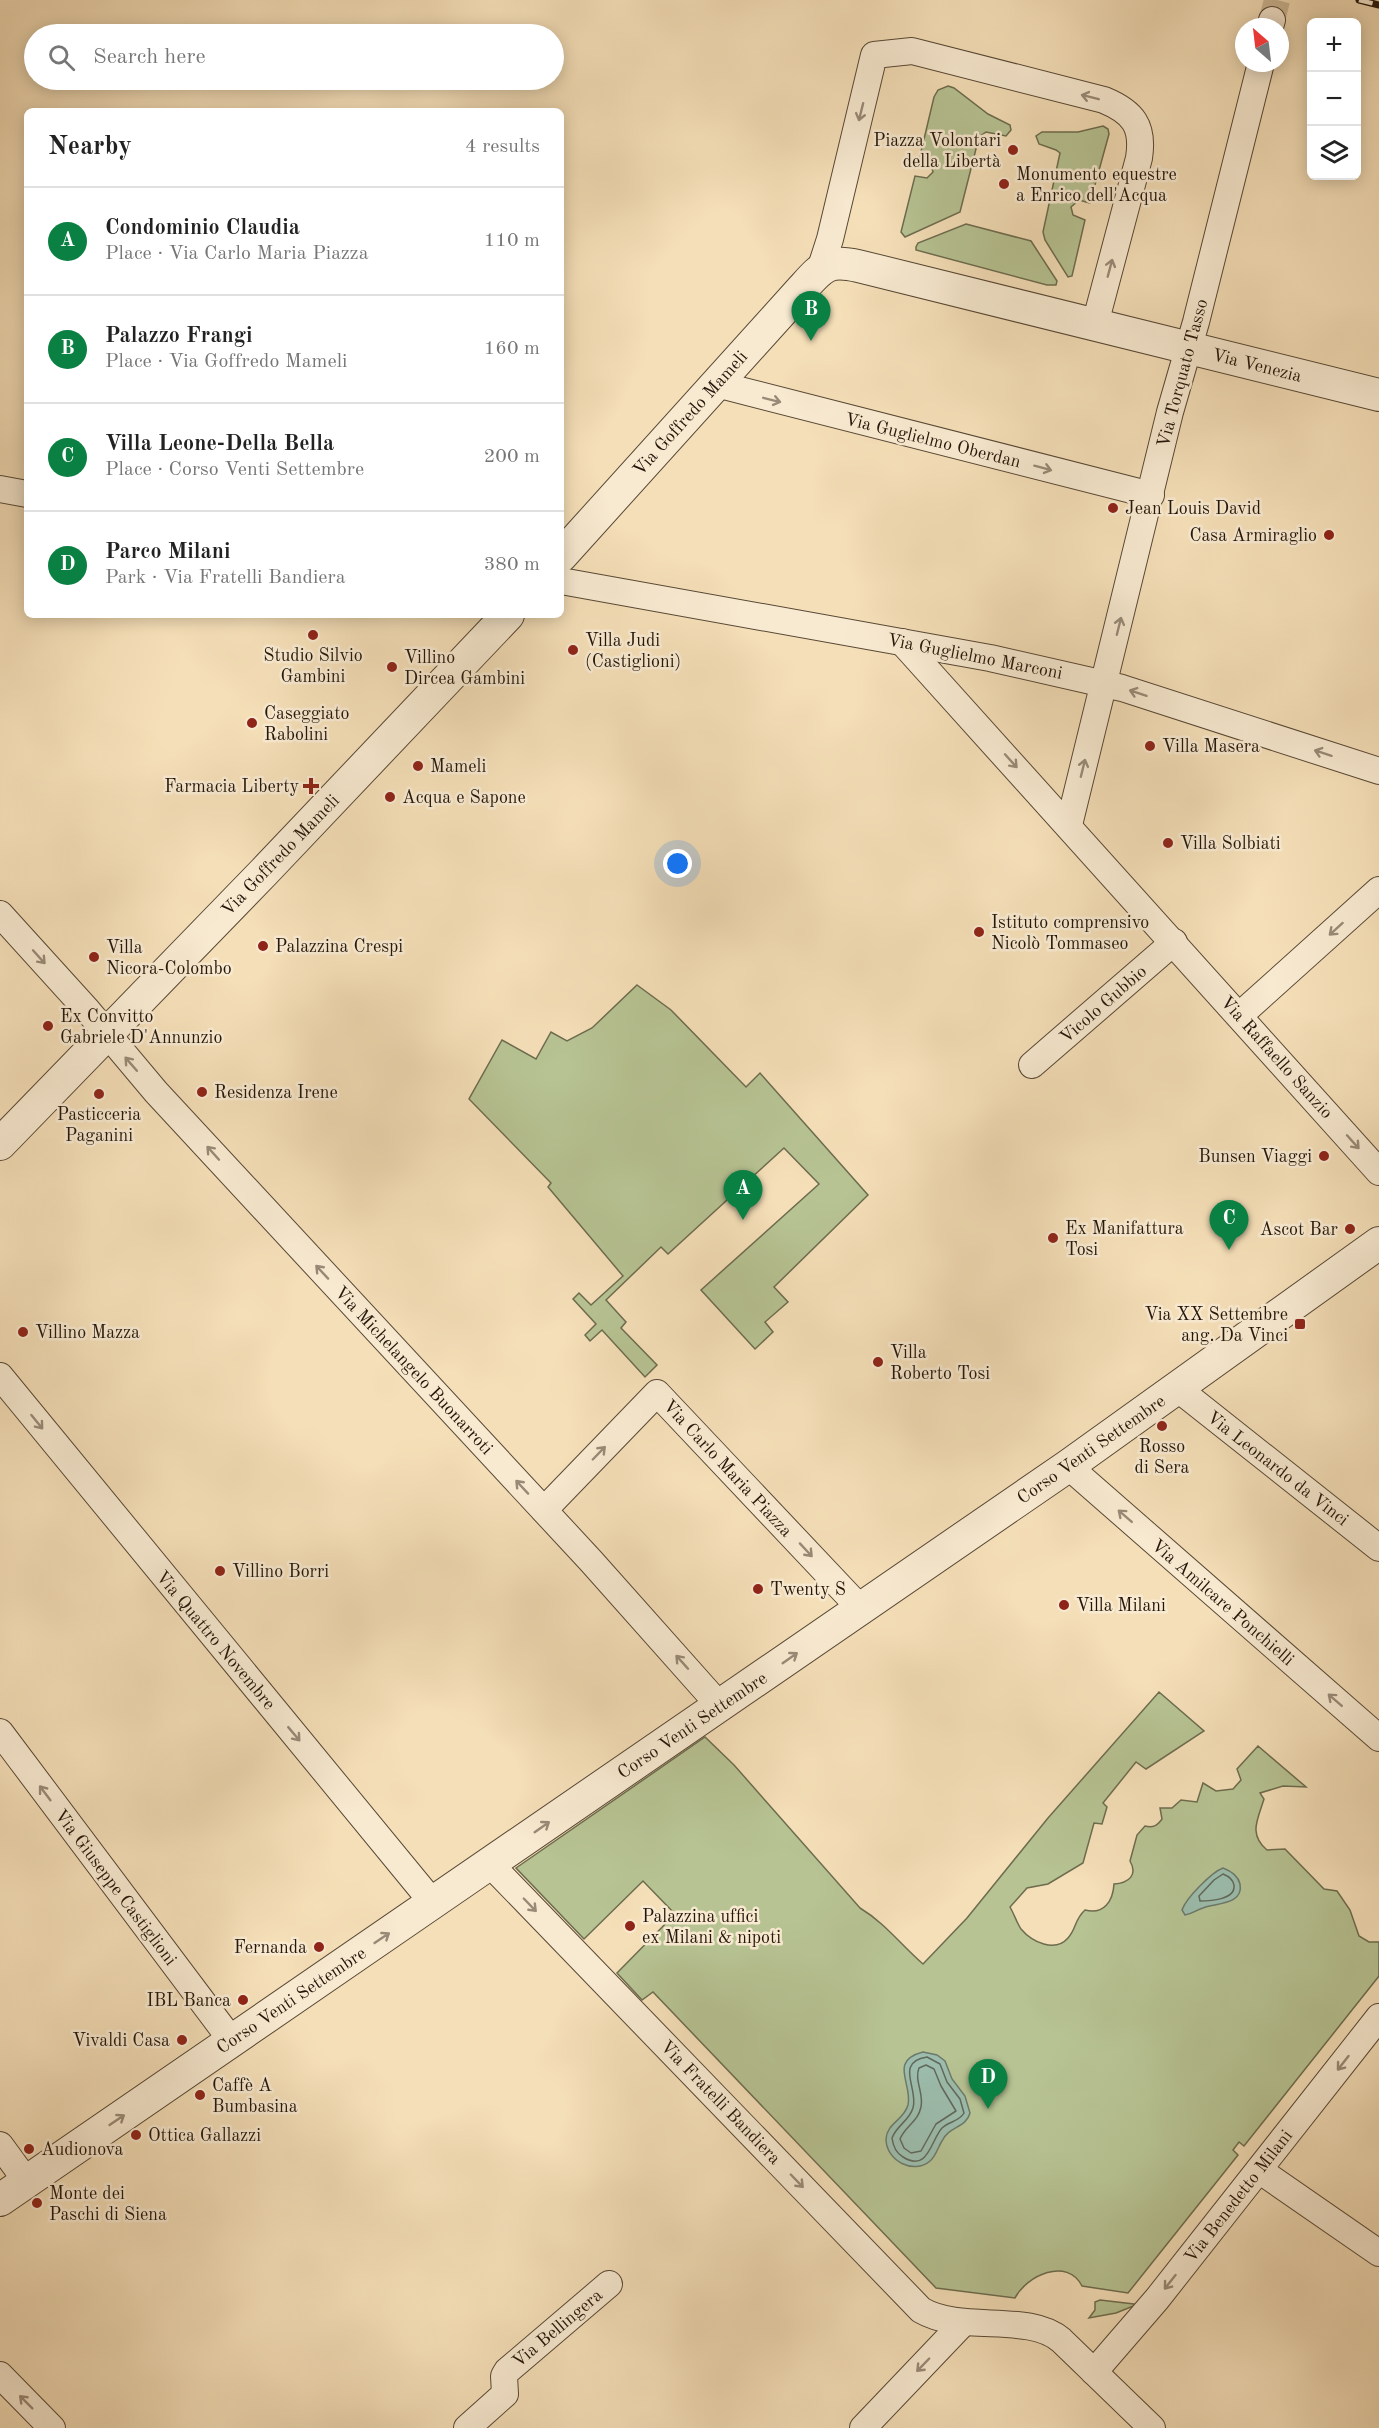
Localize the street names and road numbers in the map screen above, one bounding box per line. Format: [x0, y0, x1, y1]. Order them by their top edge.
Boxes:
street label: Via Torquato Tasso [1154, 297, 1211, 449]
street label: Via Venezia [1210, 346, 1304, 386]
street label: Via Goffredo Mameli [630, 348, 751, 480]
street label: Via Guglielmo Oberdan [843, 410, 1023, 472]
street label: Via Guglielmo Marconi [886, 631, 1064, 683]
street label: Via Goffredo Mameli [218, 791, 343, 920]
street label: Vicolo Gubbio [1057, 962, 1151, 1047]
street label: Via Raffaello Sanzio [1217, 993, 1336, 1122]
street label: Via Michelangelo Buonarroti [331, 1283, 496, 1458]
street label: Corso Venti Settembre [1014, 1392, 1169, 1508]
street label: Via Carlo Maria Piazza [659, 1397, 795, 1541]
street label: Via Leonardo da Vinci [1203, 1408, 1352, 1530]
street label: Via Amilcare Ponchielli [1148, 1536, 1297, 1669]
street label: Via Quattro Novembre [152, 1568, 278, 1713]
street label: Corso Venti Settembre [615, 1669, 771, 1783]
street label: Via Giuseppe Castiglioni [51, 1806, 180, 1969]
street label: Corso Venti Settembre [214, 1944, 370, 2058]
street label: Via Fratelli Bandiera [657, 2037, 784, 2168]
street label: Via Benedetto Milani [1181, 2127, 1296, 2266]
street label: Via Bellingera [509, 2286, 606, 2371]

